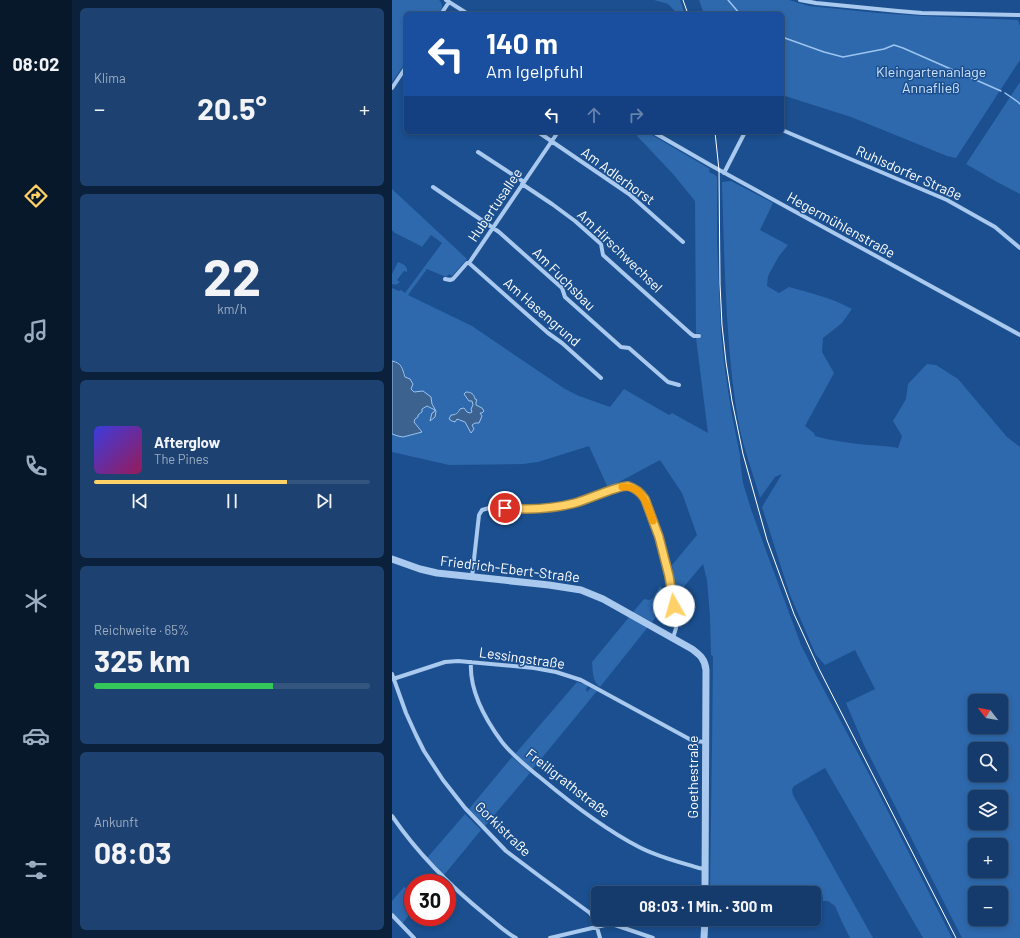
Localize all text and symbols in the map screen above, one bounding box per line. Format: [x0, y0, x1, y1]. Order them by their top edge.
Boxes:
text: 140 m [486, 26, 558, 60]
icon: left [420, 28, 472, 80]
text: 08:02 [13, 53, 59, 75]
text: Am Igelpfuhl [486, 60, 583, 82]
park label: Kleingartenanlage Annafließ [876, 63, 986, 96]
text: Klima [94, 70, 126, 86]
text: 20.5° [197, 90, 267, 126]
text: − [94, 95, 105, 121]
text: + [359, 95, 370, 121]
icon: left [541, 104, 563, 126]
icon: ahead [583, 104, 605, 126]
icon: right [625, 104, 647, 126]
street label: Ruhlsdorfer Straße [853, 141, 965, 204]
street label: Am Adlerhorst [578, 143, 658, 208]
street label: Hubertusallee [464, 165, 525, 245]
icon: directions [22, 182, 50, 210]
street label: Hegermühlenstraße [784, 188, 898, 261]
street label: Am Hirschwechsel [574, 206, 666, 296]
text: 22 [203, 244, 261, 306]
street label: Am Fuchsbau [529, 244, 599, 314]
street label: Am Hasengrund [500, 274, 584, 350]
text: km/h [217, 301, 247, 317]
icon: music [22, 317, 50, 345]
text: Afterglow [154, 433, 220, 451]
text: The Pines [154, 451, 209, 467]
icon: phone [22, 452, 50, 480]
icon: previous [129, 490, 151, 512]
icon: pause [221, 490, 243, 512]
icon: next [313, 490, 335, 512]
pin [488, 491, 522, 525]
icon: arrive [494, 497, 516, 519]
street label: Friedrich-Ebert-Straße [439, 552, 581, 585]
position arrow [653, 585, 695, 627]
icon: climate [22, 587, 50, 615]
text: Reichweite · 65% [94, 622, 189, 638]
text: 325 km [94, 642, 190, 678]
street label: Lessingstraße [478, 643, 566, 672]
north arrow [968, 694, 1008, 734]
map controls [968, 694, 1008, 926]
icon: car [22, 722, 50, 750]
street label: Goethestraße [684, 736, 701, 818]
button: search [968, 742, 1008, 782]
street label: Freiligrathstraße [523, 744, 614, 821]
button: layers [968, 790, 1008, 830]
street label: Gorkistraße [472, 798, 535, 859]
text: Ankunft [94, 814, 139, 830]
text: 08:03 [94, 834, 172, 870]
button: + [968, 838, 1008, 878]
icon: filters [22, 856, 50, 884]
speed limit sign: 30 [404, 874, 456, 926]
button: − [968, 886, 1008, 926]
text: 08:03 · 1 Min. · 300 m [639, 897, 773, 915]

